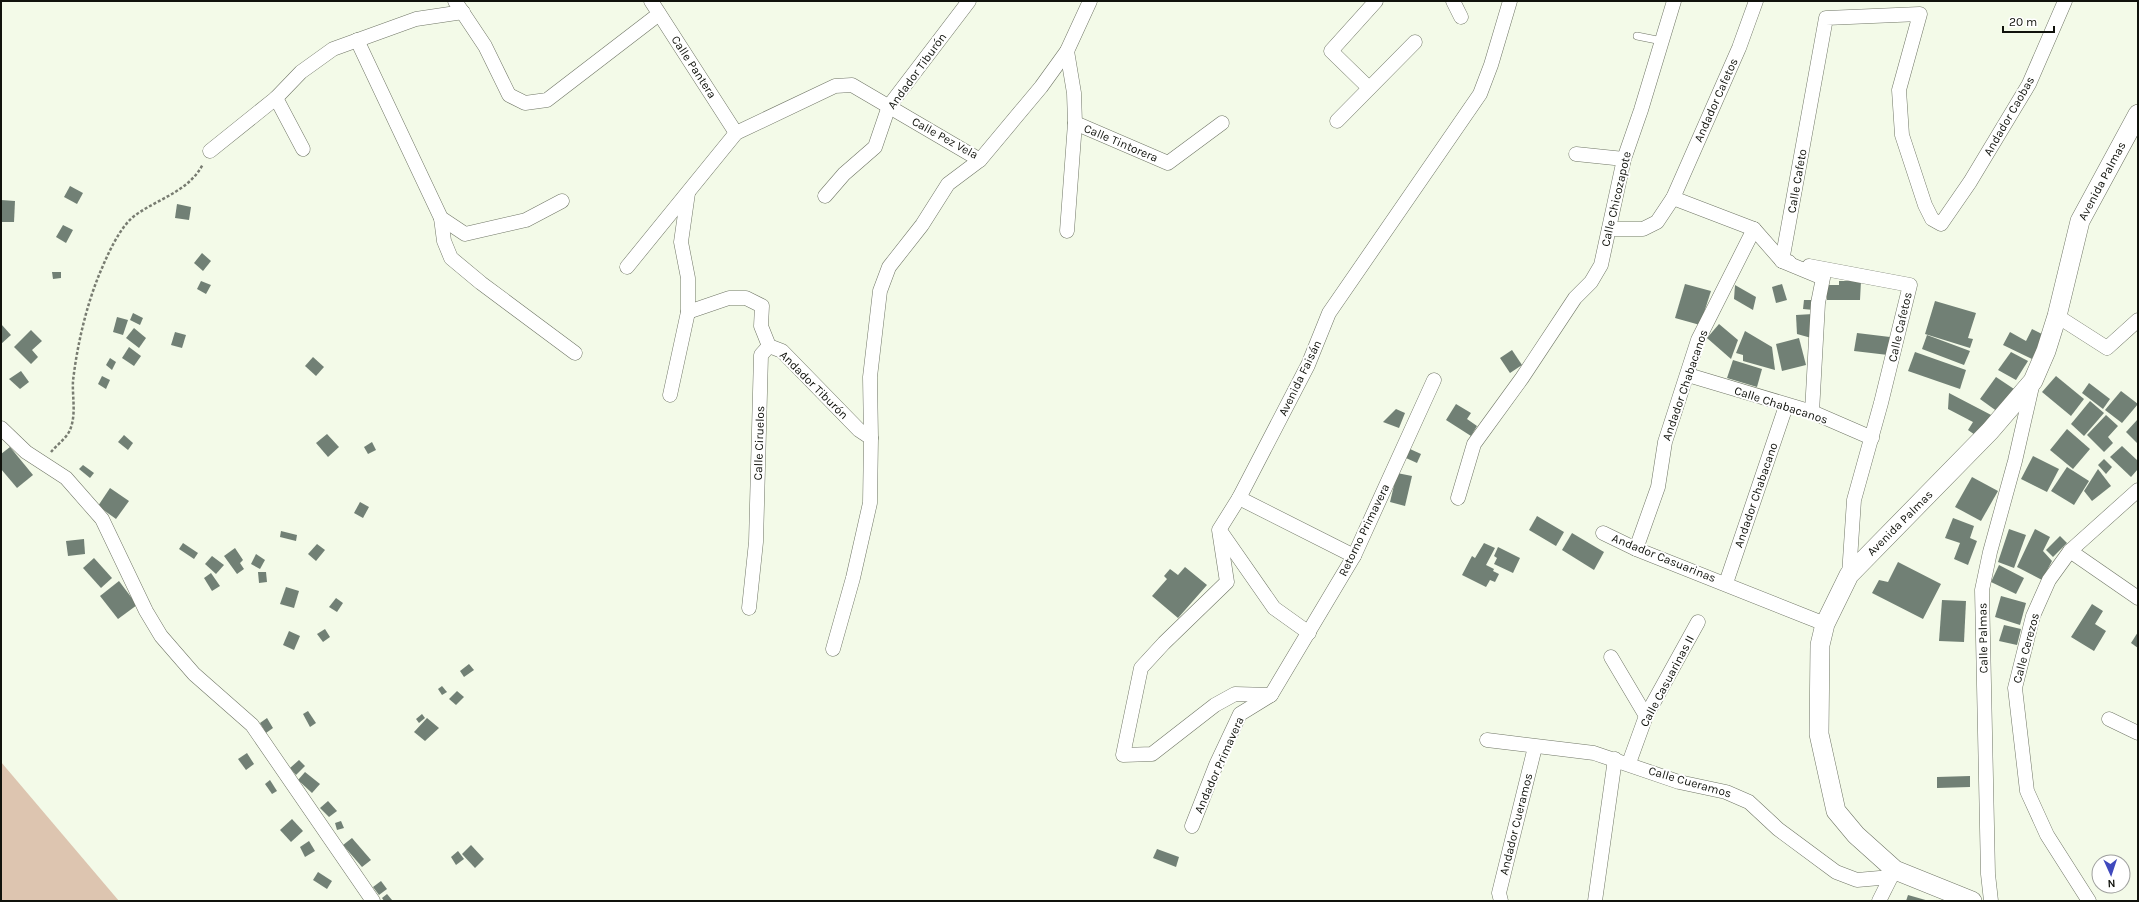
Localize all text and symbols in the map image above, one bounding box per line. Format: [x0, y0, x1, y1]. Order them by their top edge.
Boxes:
scale bar [2003, 8, 2054, 34]
text: 20 m [2009, 15, 2037, 29]
street label: Andador Tiburón [885, 30, 949, 112]
street label: Calle Pantera [669, 33, 719, 101]
street label: Andador Cafetos [1691, 56, 1741, 144]
street label: Andador Caobas [1981, 74, 2037, 158]
street label: Calle Pez Vela [909, 114, 981, 162]
street label: Calle Tintorera [1082, 121, 1160, 165]
street label: Avenida Palmas [2075, 139, 2129, 223]
street label: Calle Cafeto [1784, 148, 1810, 214]
street label: Calle Chicozapote [1598, 150, 1634, 248]
street label: Calle Cafetos [1885, 291, 1915, 363]
street label: Andador Chabacanos [1659, 328, 1711, 442]
street label: Avenida Faisán [1276, 338, 1324, 418]
street label: Andador Tiburón [777, 348, 851, 422]
street label: Calle Chabacanos [1732, 383, 1830, 427]
street label: Calle Ciruelos [751, 405, 767, 481]
street label: Andador Chabacano [1731, 441, 1781, 549]
street label: Retorno Primavera [1336, 481, 1392, 579]
street label: Avenida Palmas [1864, 487, 1936, 559]
street label: Andador Casuarinas [1610, 531, 1718, 585]
street label: Calle Palmas [1975, 603, 1991, 673]
street label: Calle Cerezos [2010, 611, 2042, 685]
street label: Calle Casuarinas II [1637, 633, 1697, 729]
street label: Andador Primavera [1191, 715, 1247, 815]
street label: Calle Cueramos [1647, 763, 1733, 801]
street label: Andador Cueramos [1497, 772, 1535, 876]
north arrow [2091, 854, 2131, 894]
text: N [2107, 877, 2116, 890]

